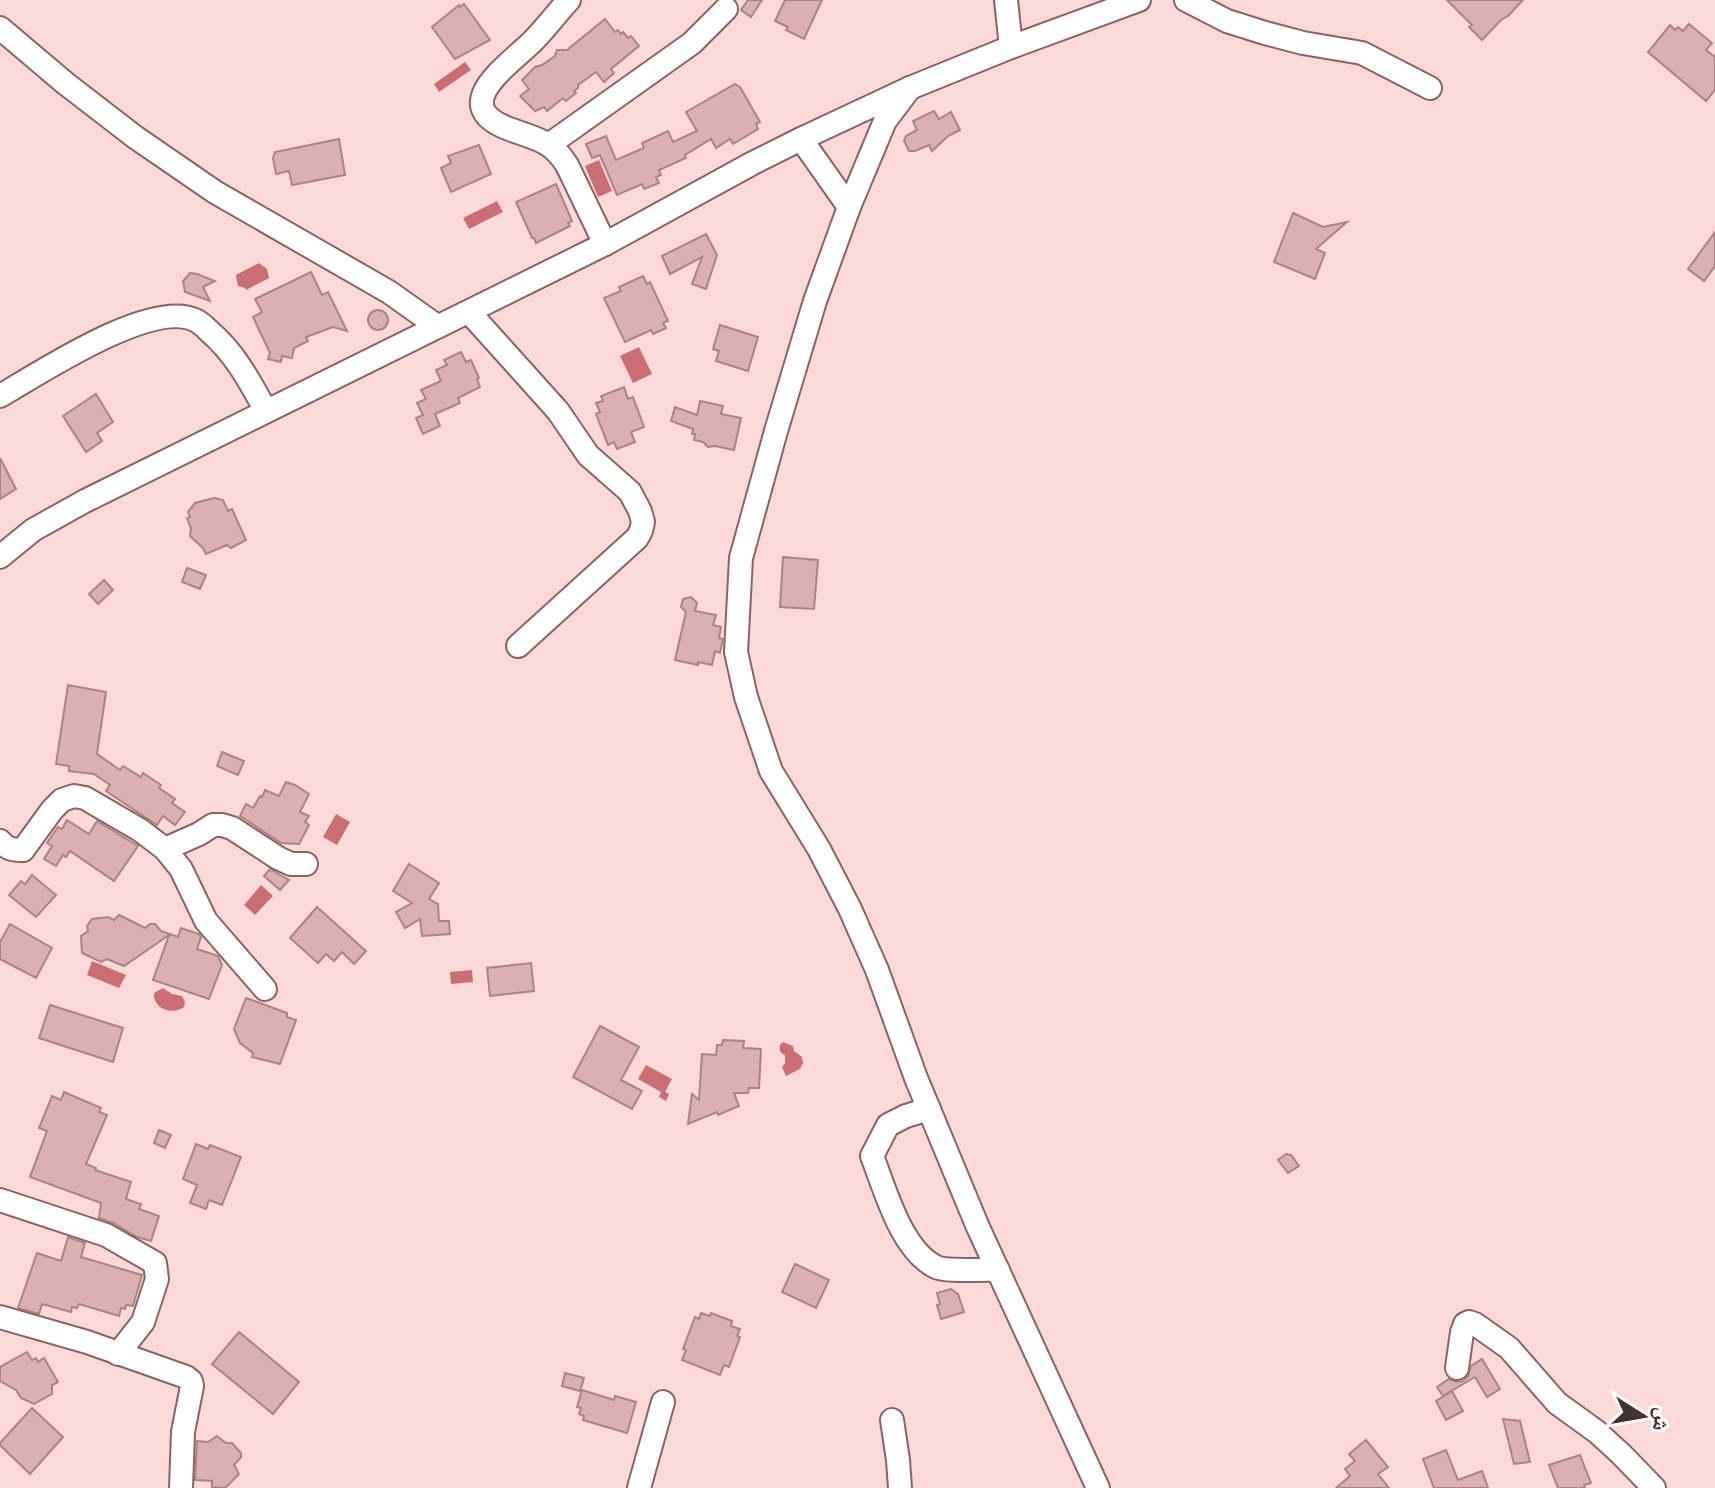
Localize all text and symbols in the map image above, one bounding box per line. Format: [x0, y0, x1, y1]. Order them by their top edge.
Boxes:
north arrow [1603, 1376, 1683, 1456]
text: ش [1647, 1406, 1678, 1434]

